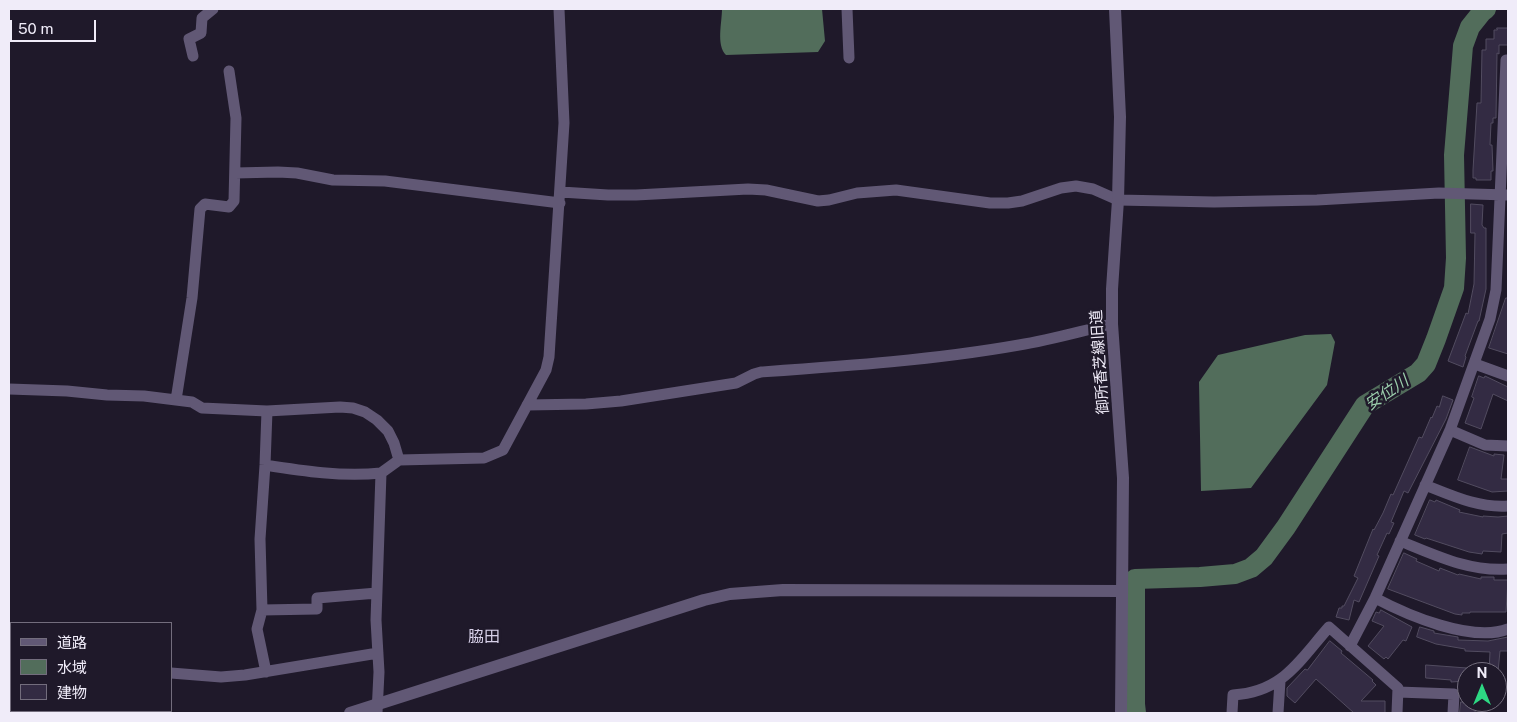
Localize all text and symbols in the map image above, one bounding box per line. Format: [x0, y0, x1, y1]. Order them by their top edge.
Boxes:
scale bar [12, 10, 99, 42]
text: 50 m [18, 20, 53, 37]
street label: 御所香芝線旧道 [1087, 309, 1113, 415]
water label: 安位川 [1362, 372, 1412, 414]
legend [10, 622, 172, 712]
district label: 脇田 [468, 627, 500, 647]
text: 道路 [57, 634, 87, 651]
text: 水域 [57, 659, 87, 676]
north arrow [1457, 662, 1507, 712]
text: N [1477, 665, 1487, 681]
text: 建物 [57, 684, 87, 701]

